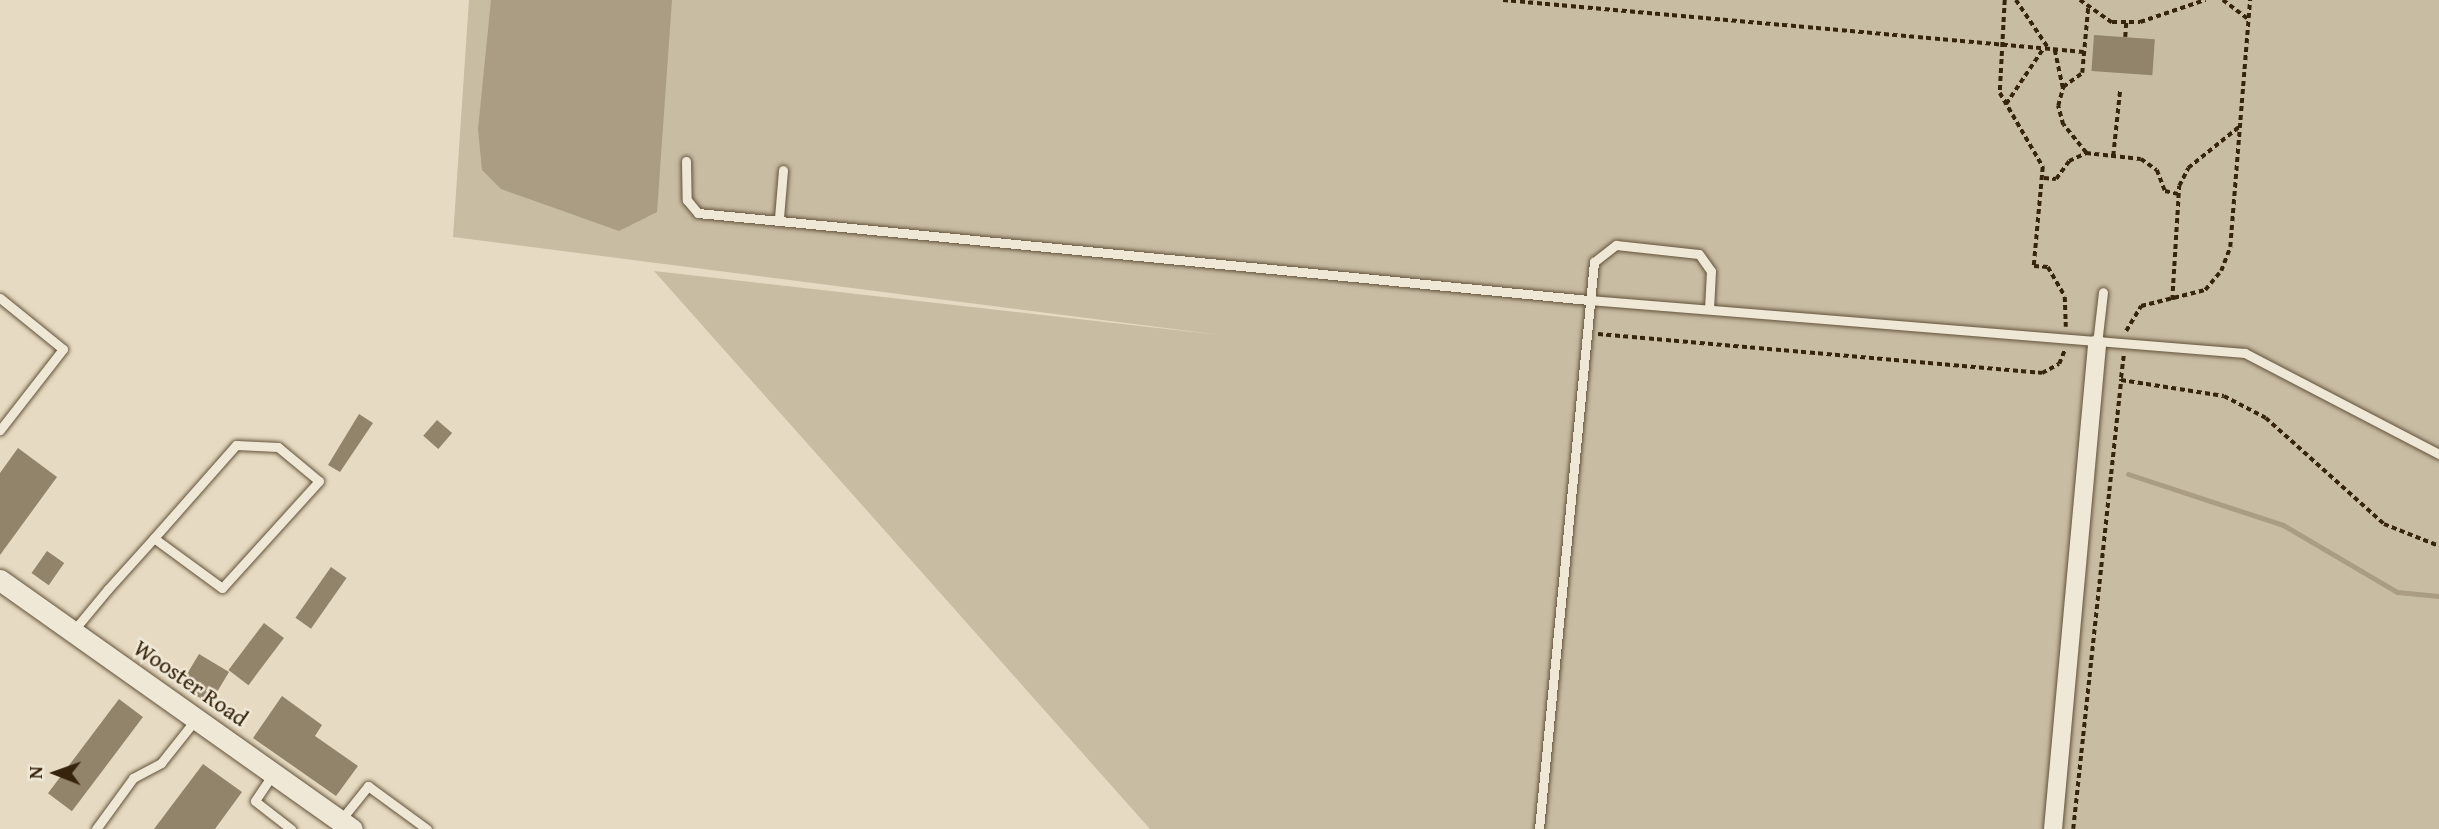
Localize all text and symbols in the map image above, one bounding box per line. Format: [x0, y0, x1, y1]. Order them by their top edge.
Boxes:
street label: Wooster Road [129, 634, 253, 732]
north arrow [21, 738, 91, 808]
text: N [21, 766, 49, 779]

